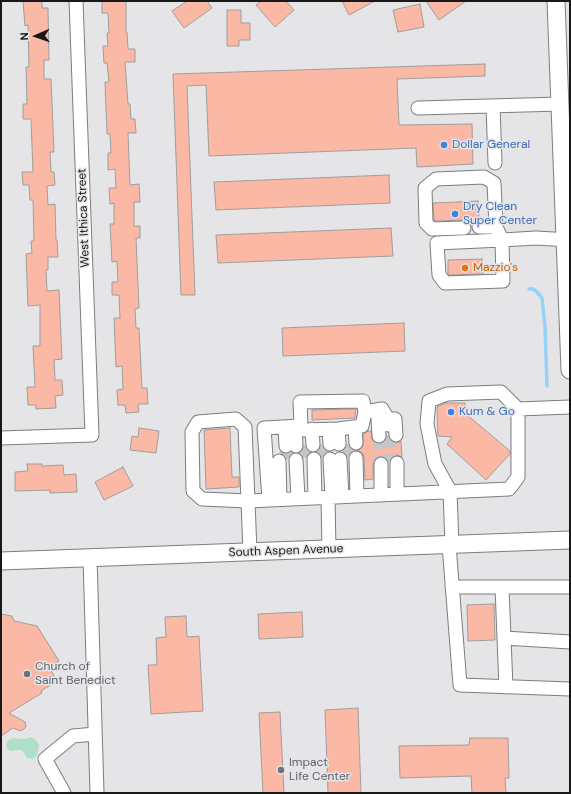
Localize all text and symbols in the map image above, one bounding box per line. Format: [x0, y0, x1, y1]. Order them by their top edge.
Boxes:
north arrow [16, 16, 56, 56]
text: N [17, 32, 31, 41]
place label: Dollar General [452, 138, 530, 152]
marker: Dollar General [439, 140, 449, 150]
street label: West Ithica Street [75, 168, 93, 268]
place label: Dry Clean Super Center [463, 200, 537, 228]
marker: Dry Clean Super Center [450, 209, 460, 219]
place label: Mazzio's [473, 261, 518, 275]
marker: Mazzio's [460, 263, 470, 273]
place label: Kum & Go [459, 405, 515, 419]
marker: Kum & Go [446, 407, 456, 417]
street label: South Aspen Avenue [228, 542, 344, 560]
place label: Church of Saint Benedict [35, 660, 116, 688]
marker: Church of Saint Benedict [22, 669, 32, 679]
place label: Impact Life Center [289, 756, 350, 784]
marker: Impact Life Center [276, 765, 286, 775]

